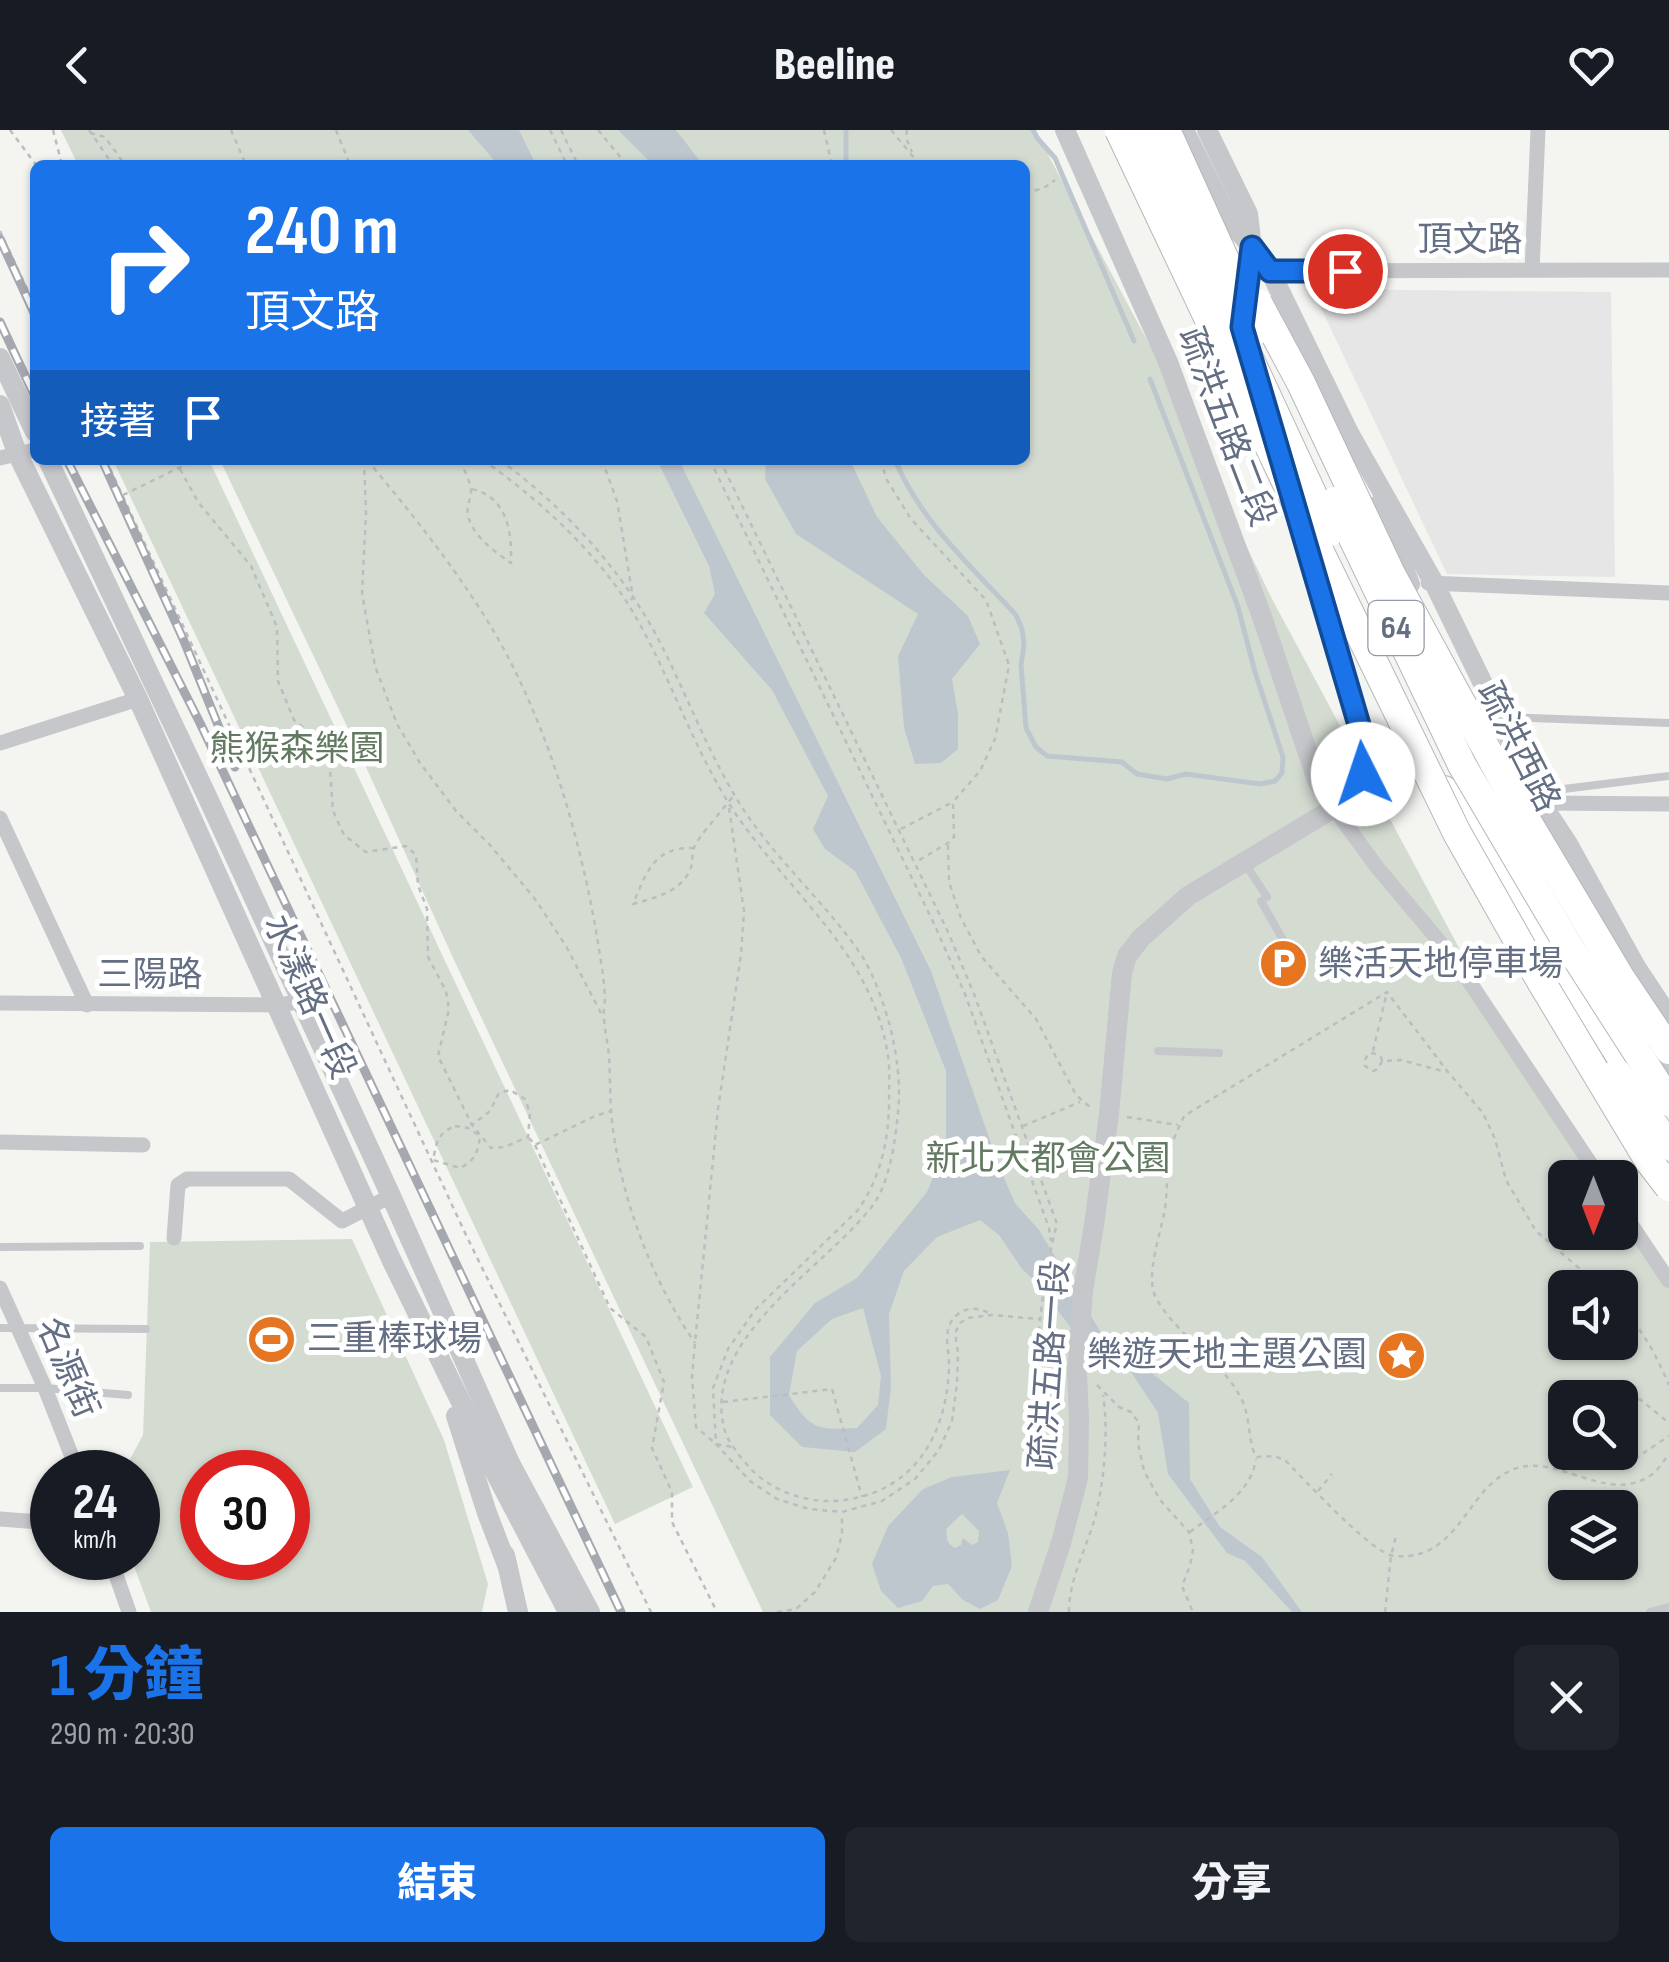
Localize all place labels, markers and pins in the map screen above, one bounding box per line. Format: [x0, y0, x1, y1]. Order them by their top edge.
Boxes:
pin [1303, 229, 1388, 314]
parking icon: 樂活天地停車場 [1257, 938, 1309, 990]
place label: 樂活天地停車場 [1318, 943, 1563, 986]
sports icon: 三重棒球場 [246, 1313, 298, 1365]
place label: 三重棒球場 [307, 1318, 482, 1361]
place icon: 樂遊天地主題公園 [1376, 1329, 1428, 1381]
place label: 樂遊天地主題公園 [1087, 1334, 1367, 1377]

